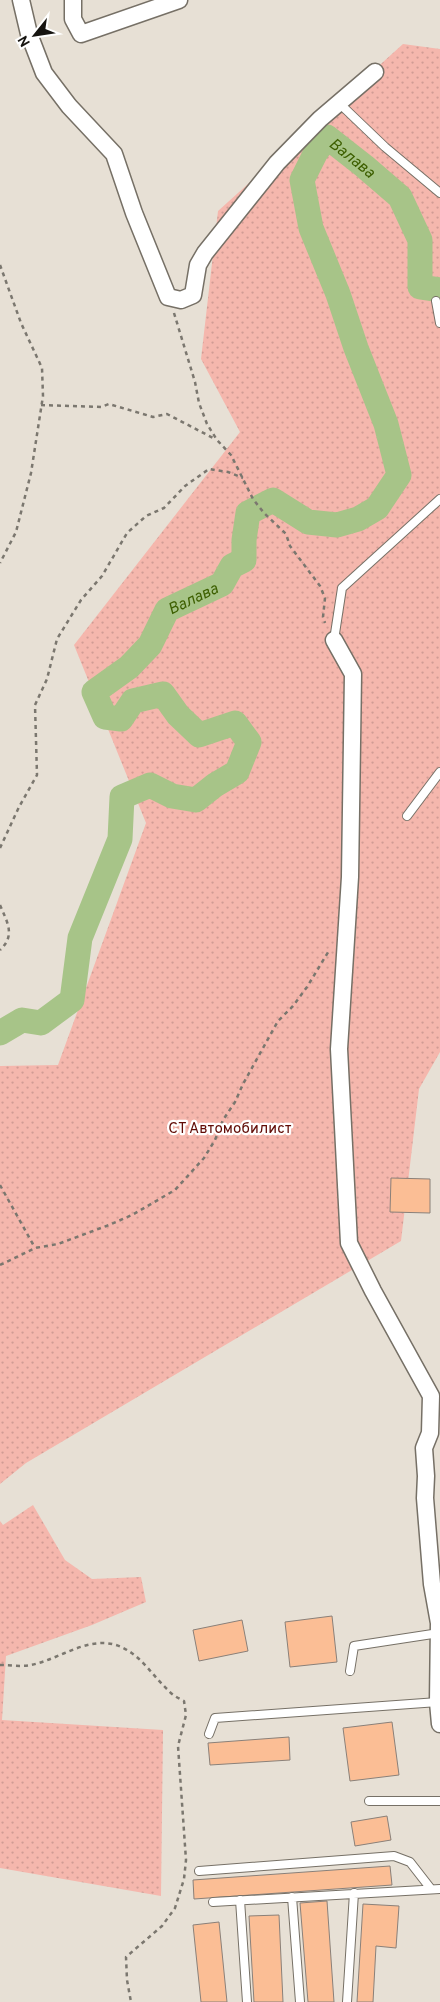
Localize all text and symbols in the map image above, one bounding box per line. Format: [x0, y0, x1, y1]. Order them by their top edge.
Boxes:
north arrow [10, 10, 60, 60]
text: N [15, 32, 35, 49]
water label: Валава [324, 134, 379, 184]
water label: Валава [165, 579, 222, 620]
park label: СТ Автомобилист [168, 1120, 292, 1139]

